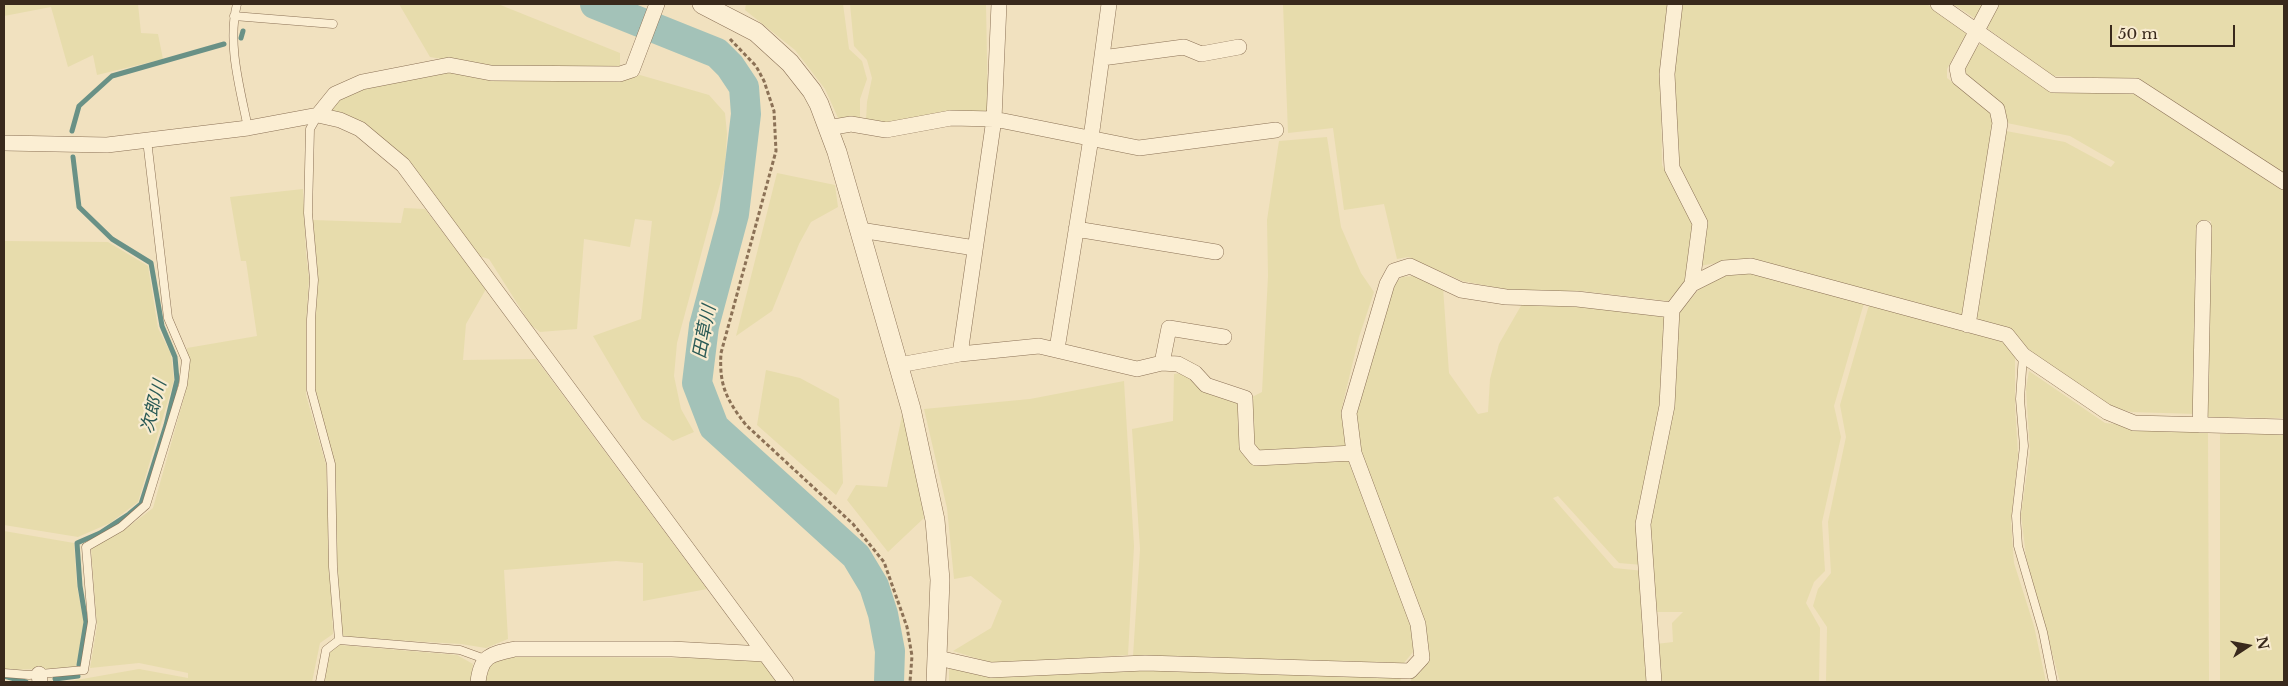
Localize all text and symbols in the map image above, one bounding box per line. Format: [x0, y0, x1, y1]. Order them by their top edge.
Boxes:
scale bar [2113, 15, 2238, 47]
text: 50 m [2118, 24, 2158, 43]
water label: 田草川 [689, 303, 721, 361]
water label: 次郎川 [137, 378, 171, 436]
north arrow [2223, 621, 2273, 671]
text: N [2253, 635, 2273, 651]

